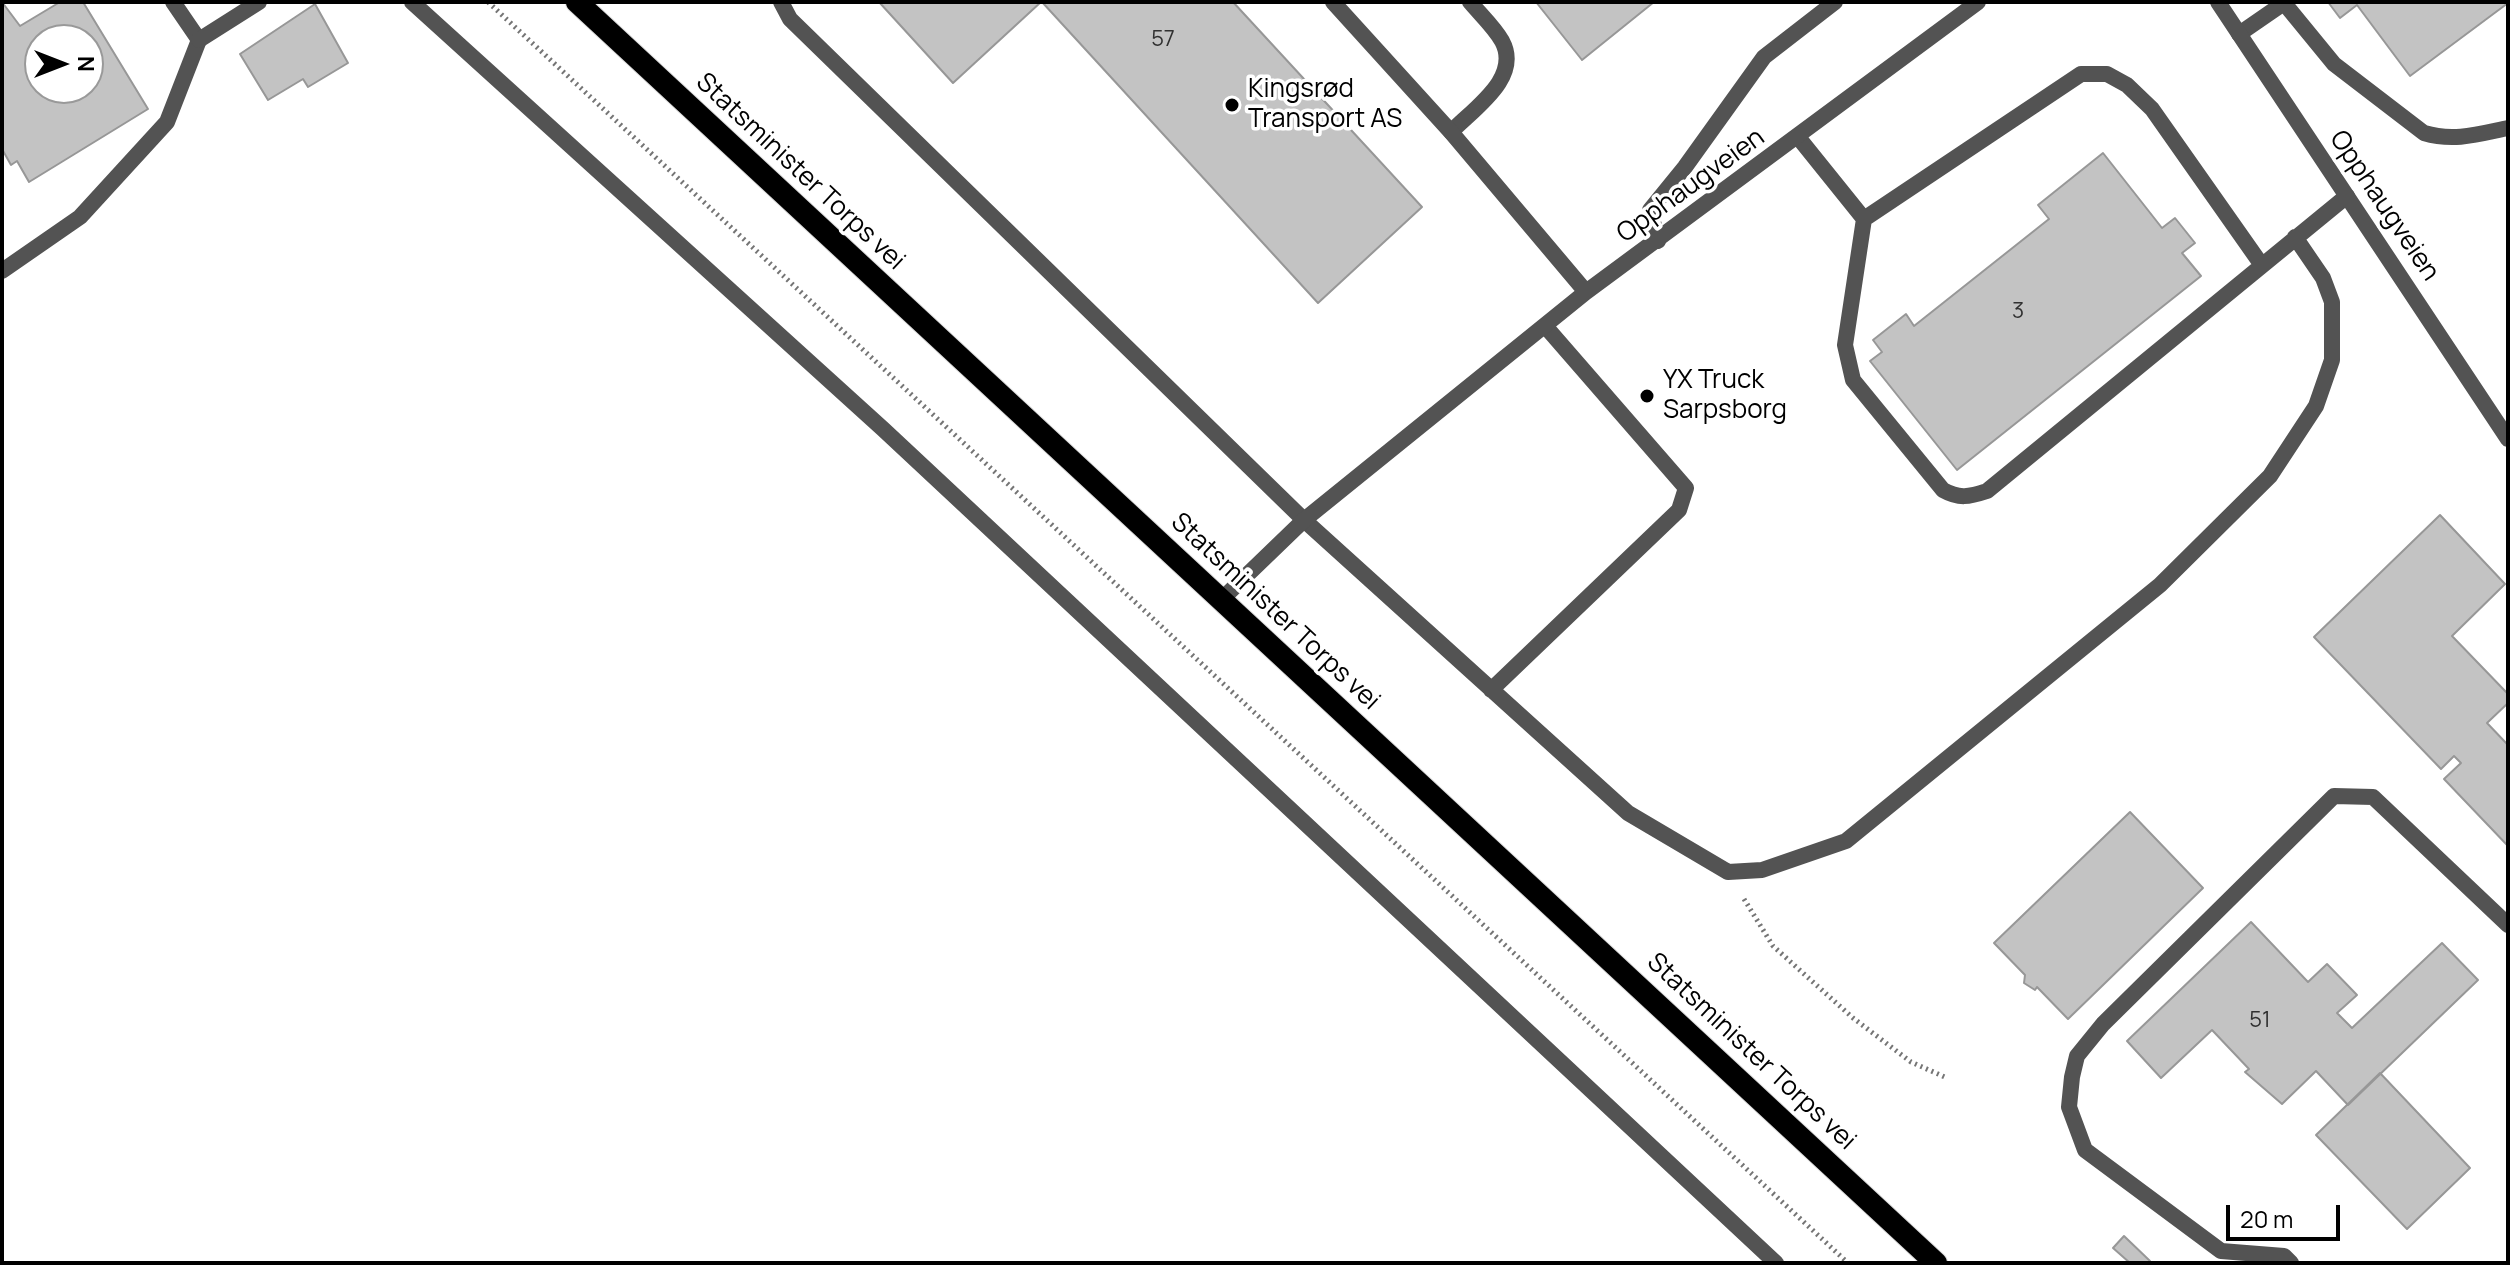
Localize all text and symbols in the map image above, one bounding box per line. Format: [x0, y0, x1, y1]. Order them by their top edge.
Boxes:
north arrow [24, 24, 104, 104]
house number: 57 [1151, 27, 1175, 53]
text: N [71, 56, 101, 72]
street label: Statsminister Torps vei [689, 67, 911, 277]
place label: Kingsrød Transport AS [1248, 74, 1402, 136]
marker: Kingsrød Transport AS [1223, 96, 1241, 114]
street label: Opphaugveien [1611, 122, 1771, 250]
street label: Opphaugveien [2322, 125, 2446, 287]
house number: 3 [2012, 299, 2024, 325]
place label: YX Truck Sarpsborg [1663, 365, 1787, 426]
marker: YX Truck Sarpsborg [1638, 387, 1656, 405]
street label: Statsminister Torps vei [1164, 507, 1386, 717]
street label: Statsminister Torps vei [1640, 947, 1862, 1157]
house number: 51 [2249, 1008, 2271, 1034]
scale bar [2230, 1189, 2344, 1239]
text: 20 m [2240, 1202, 2293, 1235]

